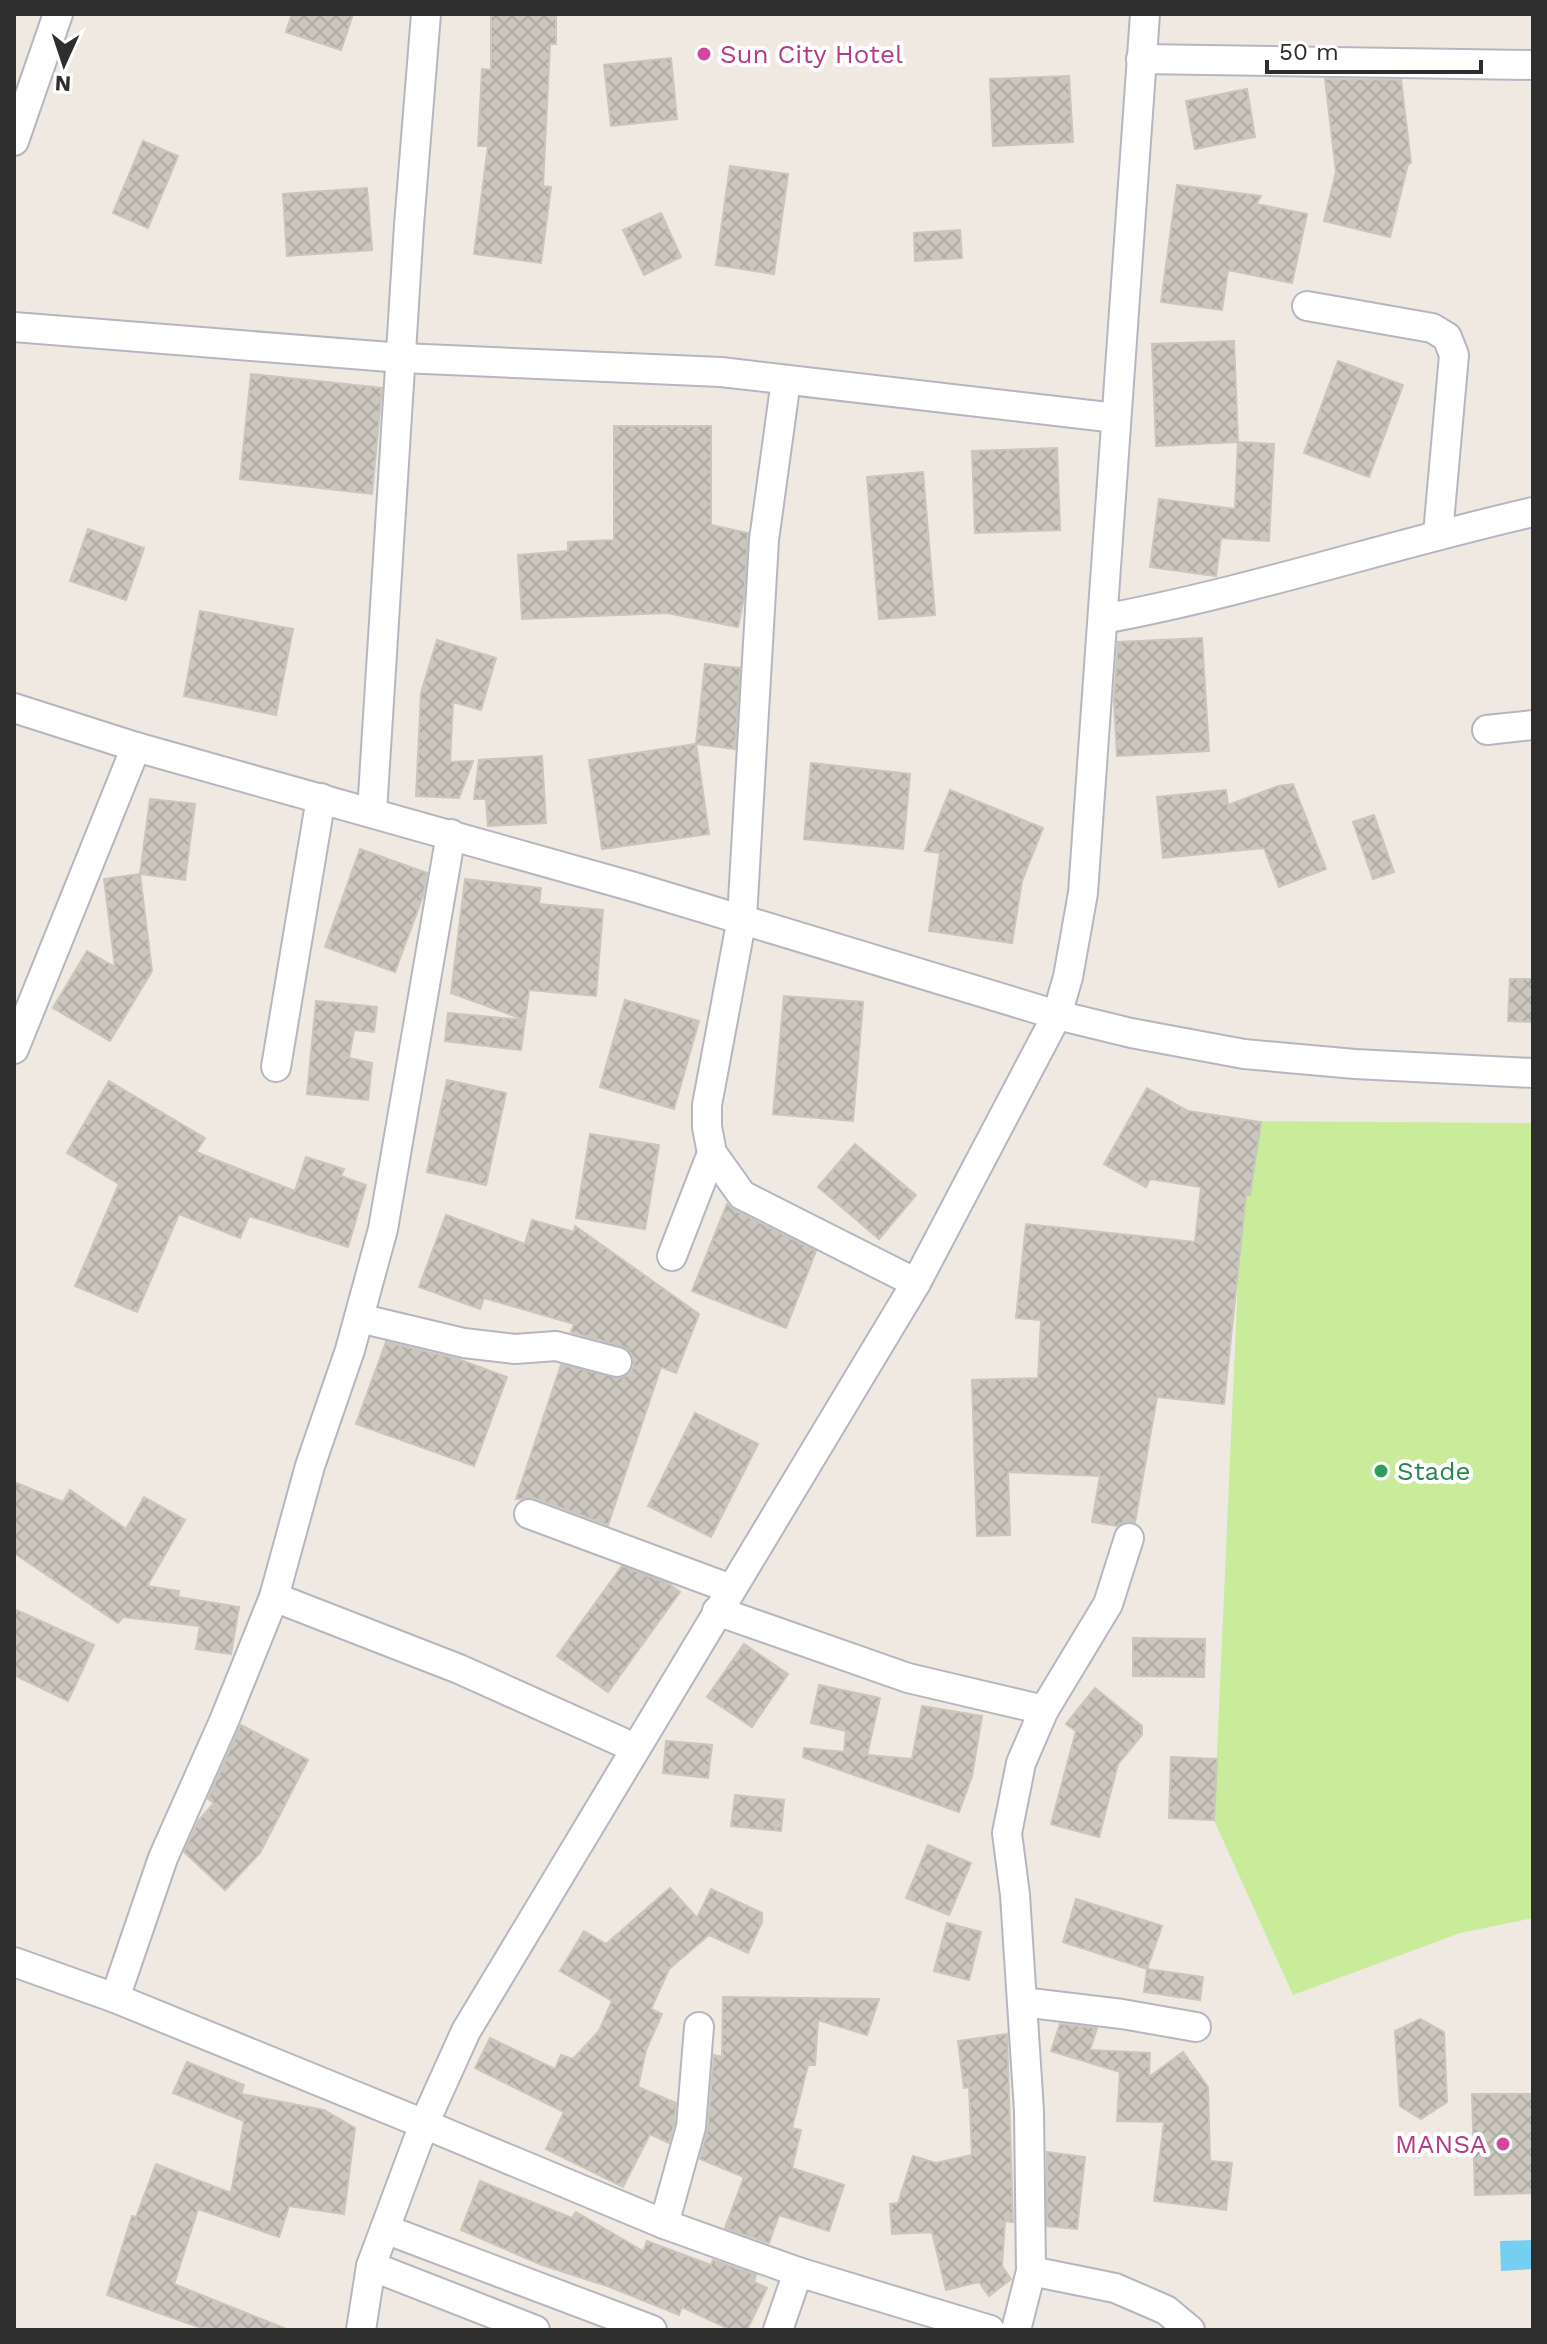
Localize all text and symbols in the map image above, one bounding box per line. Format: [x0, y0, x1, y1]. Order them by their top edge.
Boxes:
north arrow [24, 24, 104, 104]
scale bar [1267, 24, 1481, 74]
text: 50 m [1279, 38, 1339, 66]
place label: Sun City Hotel [720, 39, 903, 69]
marker: Sun City Hotel [695, 45, 713, 63]
text: N [54, 71, 72, 96]
place label: Stade [1397, 1456, 1471, 1486]
marker: Stade [1372, 1462, 1390, 1480]
place label: MANSA [1395, 2129, 1487, 2159]
marker: MANSA [1494, 2135, 1512, 2153]

